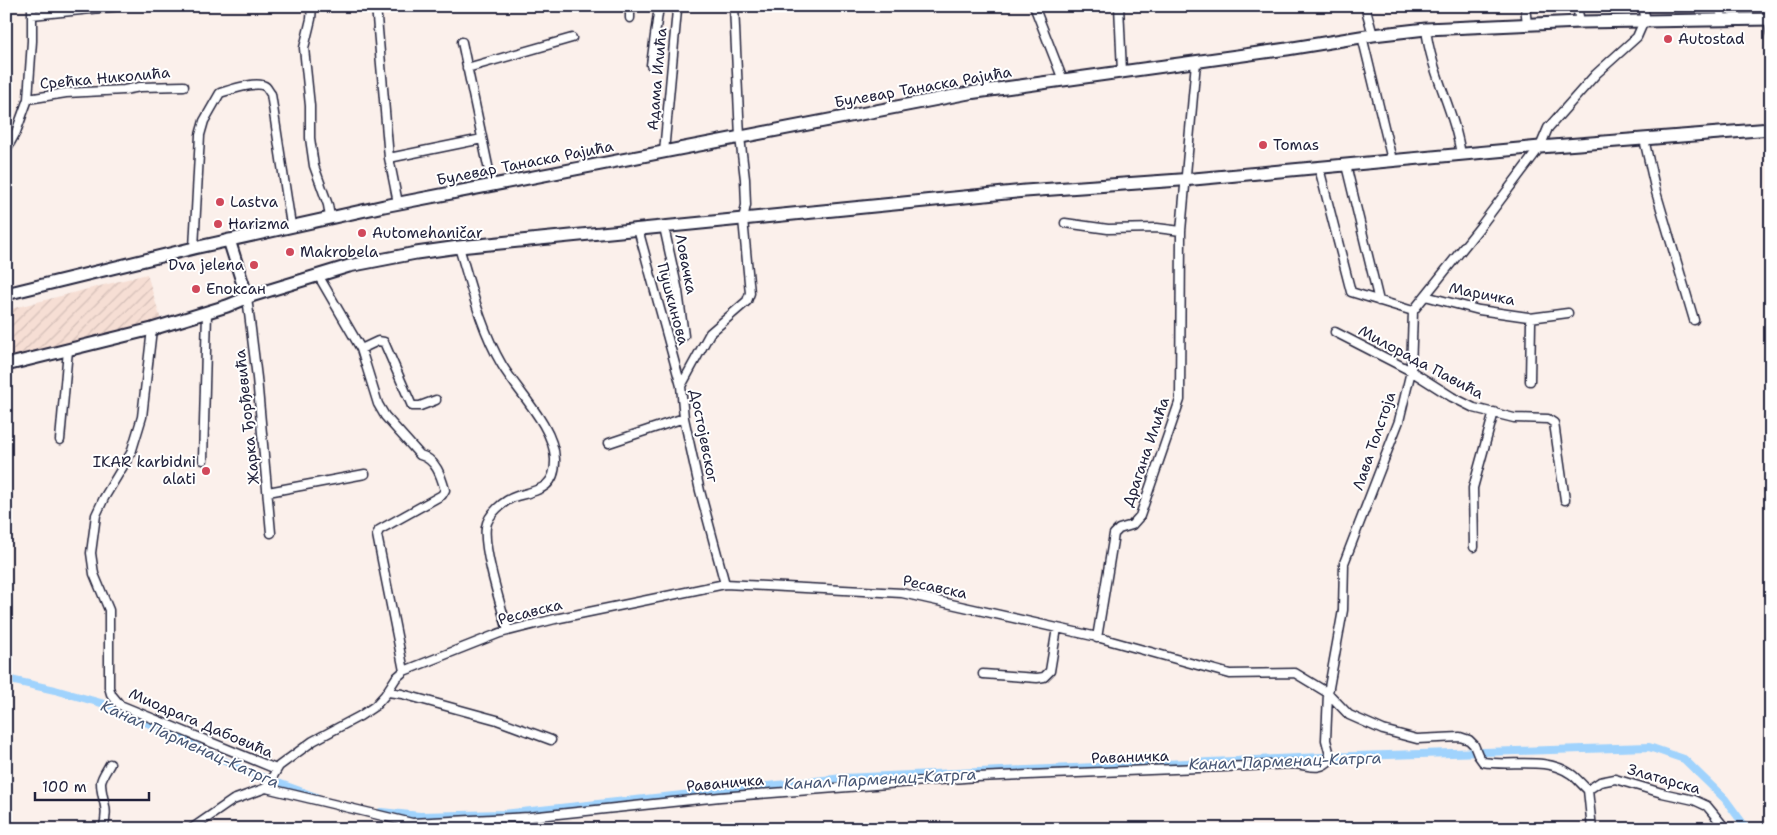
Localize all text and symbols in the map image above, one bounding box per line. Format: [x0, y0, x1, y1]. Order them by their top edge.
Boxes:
street label: Адама Илића [643, 26, 672, 131]
place label: Autostad [1678, 29, 1745, 49]
marker: Autostad [1662, 33, 1674, 45]
street label: Булевар Танаска Рајића [833, 61, 1014, 112]
street label: Срећка Николића [39, 62, 172, 94]
place label: Tomas [1273, 135, 1319, 155]
street label: Булевар Танаска Рајића [435, 136, 616, 190]
marker: Tomas [1257, 139, 1269, 151]
place label: Lastva [230, 192, 279, 212]
marker: Lastva [214, 196, 226, 208]
place label: Harizma [228, 214, 290, 234]
marker: Harizma [212, 218, 224, 230]
place label: Automehaničar [372, 223, 483, 243]
marker: Automehaničar [356, 227, 368, 239]
street label: Ловачка [670, 232, 702, 296]
place label: Makrobela [300, 242, 379, 262]
marker: Makrobela [284, 246, 296, 258]
place label: Dva jelena [168, 255, 245, 275]
marker: Dva jelena [248, 259, 260, 271]
street label: Пушкинова [652, 261, 694, 348]
street label: Маричка [1447, 278, 1517, 310]
place label: Епоксан [206, 279, 266, 299]
marker: Епоксан [190, 283, 202, 295]
street label: Милорада Павића [1355, 320, 1488, 404]
street label: Жарка Ђорђевића [230, 348, 264, 486]
street label: Достојевског [685, 388, 723, 485]
street label: Лава Толстоја [1348, 388, 1400, 493]
street label: Драгана Илића [1118, 394, 1174, 509]
place label: IKAR karbidni alati [93, 452, 196, 489]
marker: IKAR karbidni alati [200, 465, 212, 477]
street label: Ресавска [901, 570, 970, 604]
street label: Ресавска [496, 594, 565, 630]
street label: Миодрага Дабовића [126, 684, 277, 763]
water label: Канал Парменац-Катрга [98, 695, 283, 793]
street label: Раваничка [1091, 746, 1170, 768]
water label: Канал Парменац-Катрга [1188, 747, 1382, 775]
street label: Златарска [1625, 759, 1704, 799]
water label: Канал Парменац-Катрга [783, 763, 977, 795]
scale bar [35, 770, 149, 802]
street label: Раваничка [685, 770, 765, 796]
text: 100 m [42, 777, 87, 797]

